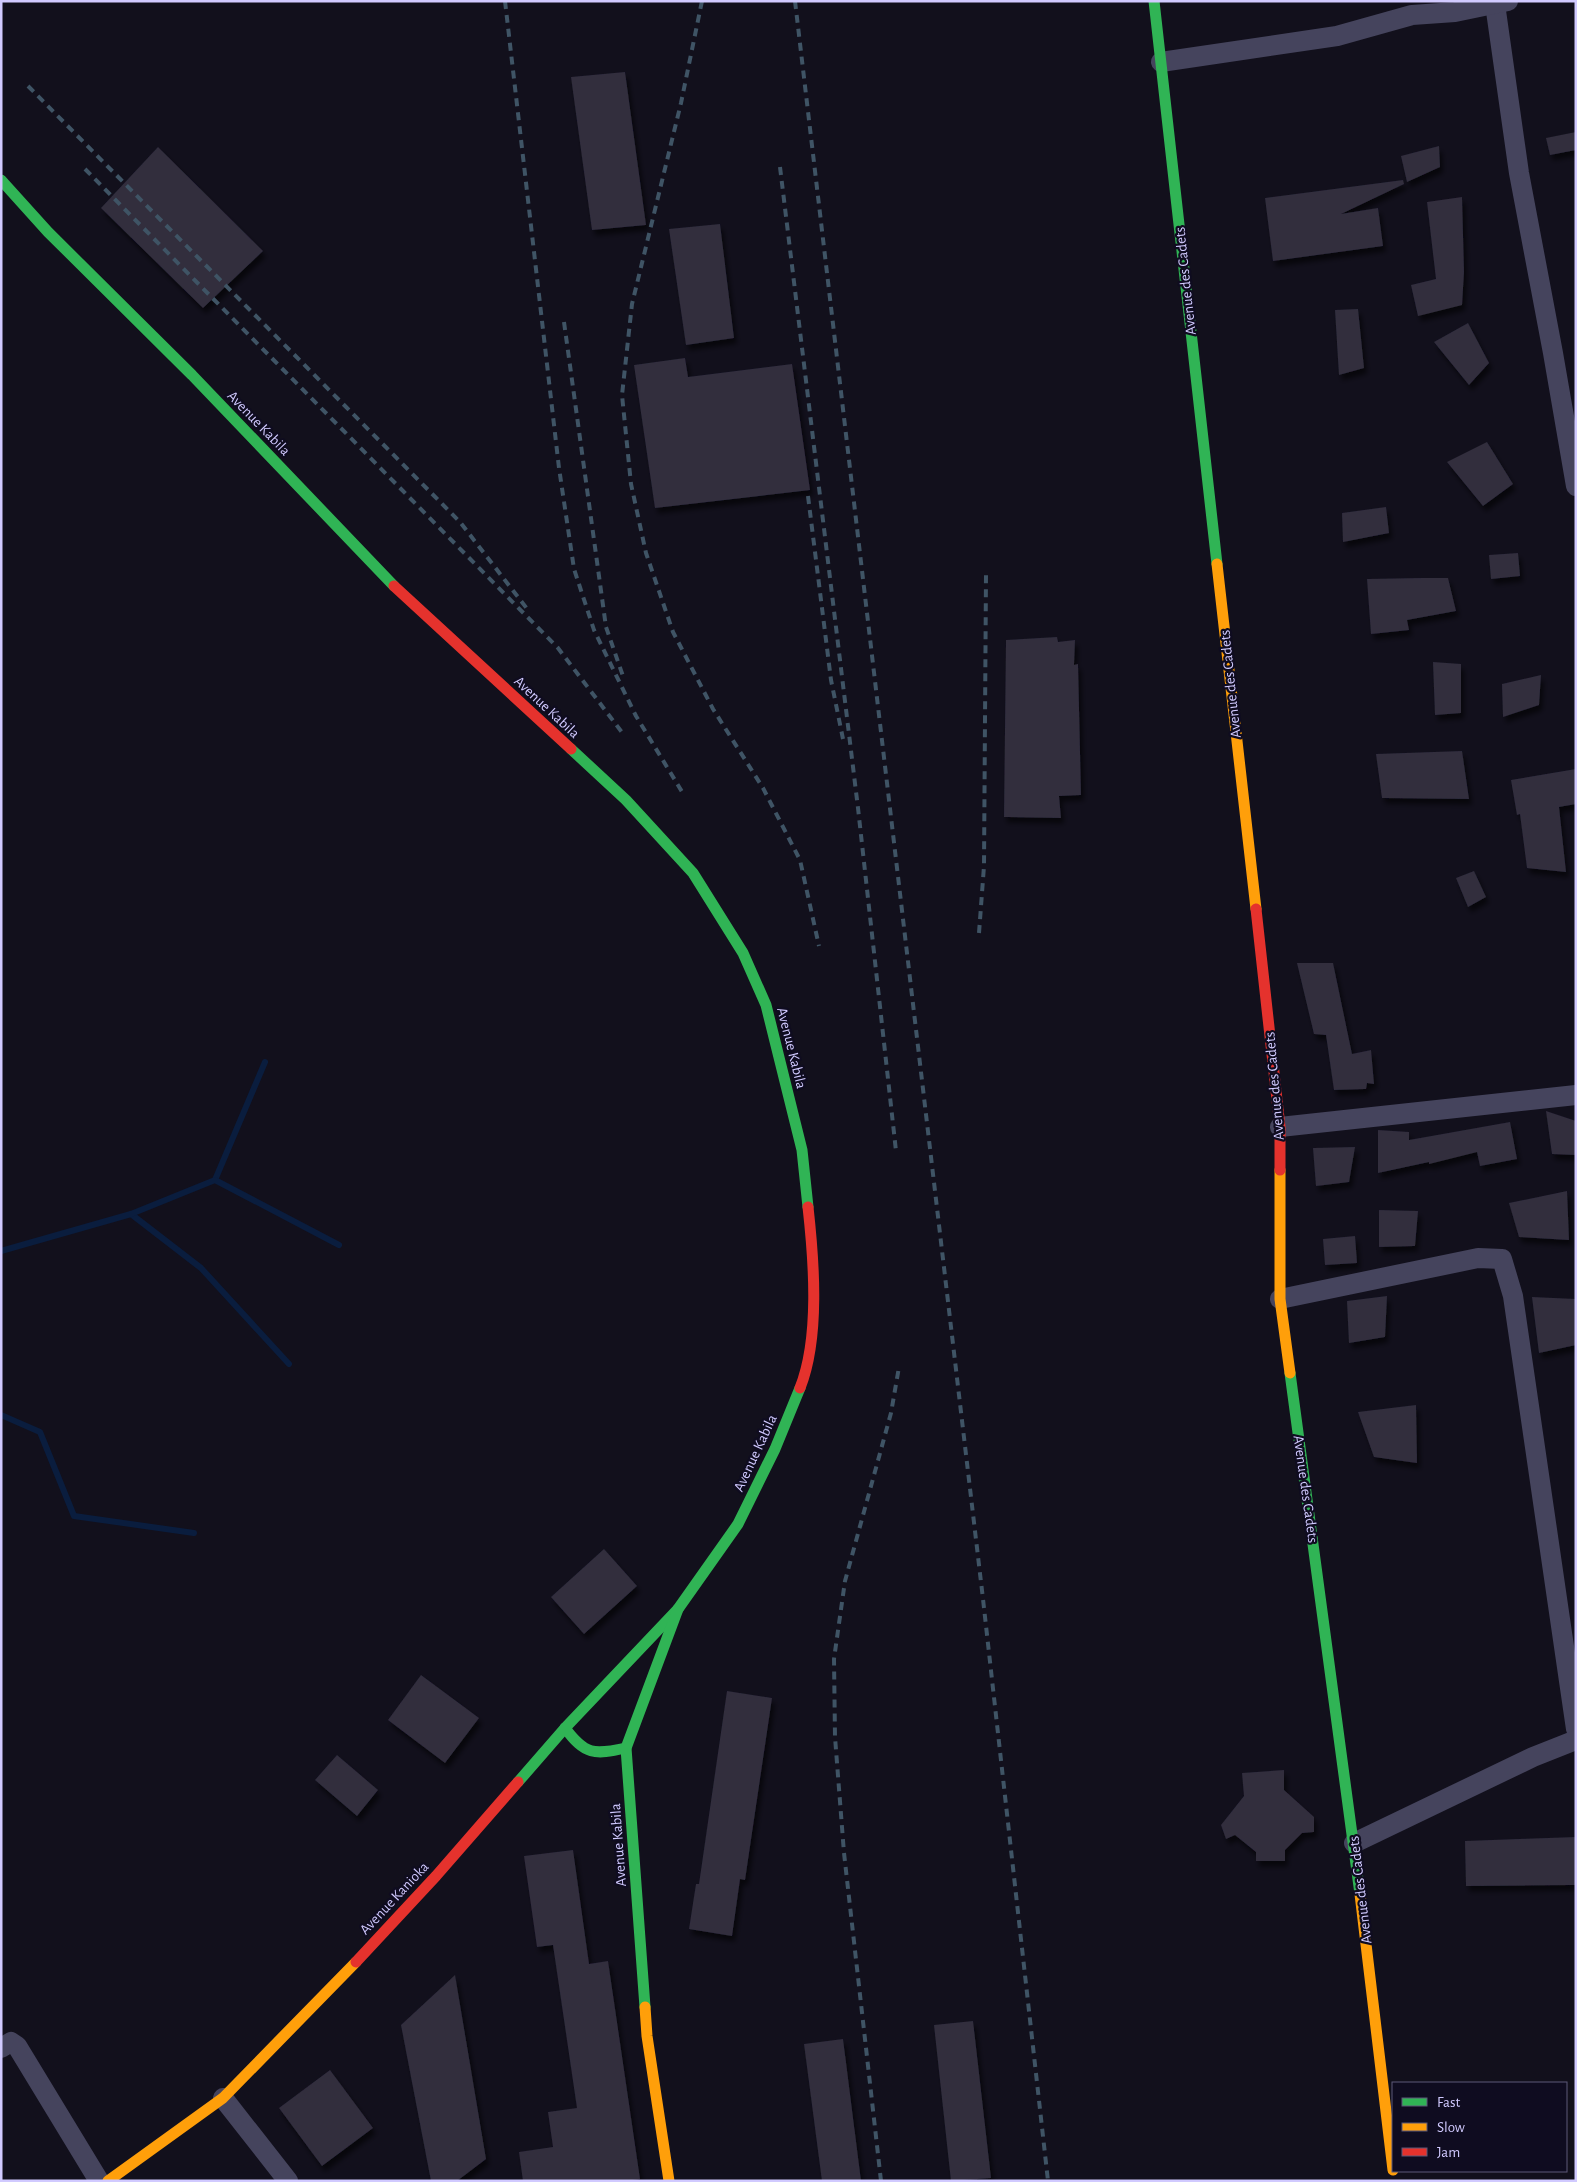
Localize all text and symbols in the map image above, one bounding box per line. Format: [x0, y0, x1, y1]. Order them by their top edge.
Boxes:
street label: Avenue des Cadets [1172, 226, 1199, 336]
street label: Avenue Kabila [224, 388, 293, 459]
street label: Avenue des Cadets [1217, 629, 1244, 739]
street label: Avenue Kabila [511, 674, 582, 741]
street label: Avenue Kabila [774, 1006, 809, 1090]
street label: Avenue des Cadets [1262, 1031, 1287, 1141]
street label: Avenue Kabila [731, 1412, 780, 1494]
street label: Avenue des Cadets [1291, 1434, 1320, 1544]
street label: Avenue Kabila [608, 1803, 629, 1887]
street label: Avenue des Cadets [1346, 1835, 1375, 1945]
street label: Avenue Kanioka [357, 1859, 432, 1938]
legend [1392, 2082, 1567, 2172]
text: Fast [1437, 2095, 1461, 2110]
text: Slow [1437, 2120, 1465, 2135]
text: Jam [1437, 2145, 1460, 2160]

